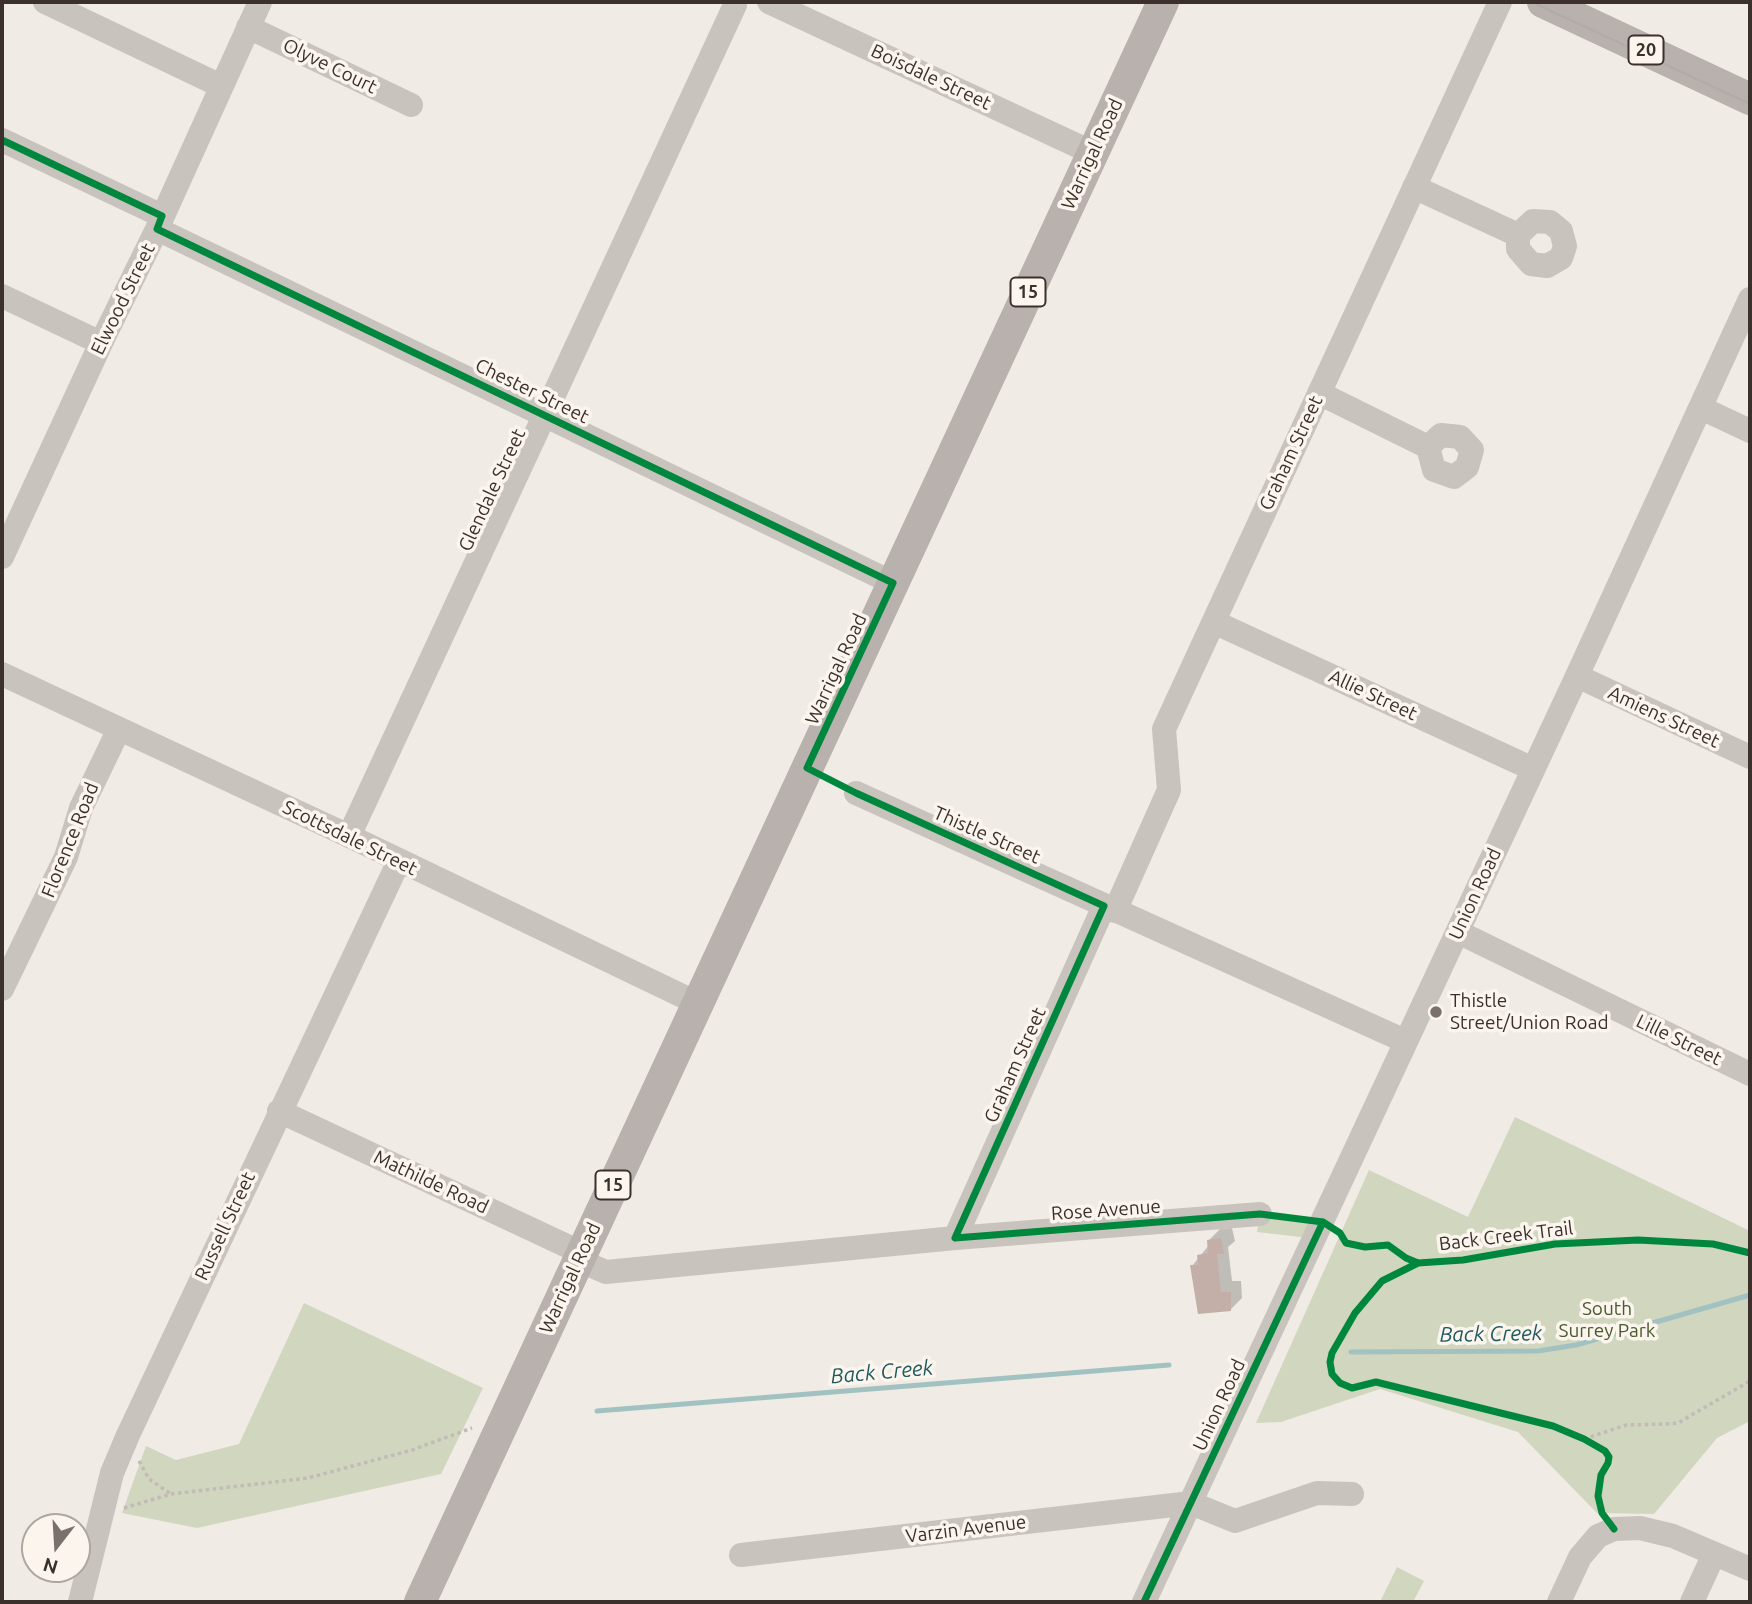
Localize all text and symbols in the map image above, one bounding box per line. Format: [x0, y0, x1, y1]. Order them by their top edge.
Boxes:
street label: Olyve Court [279, 34, 381, 98]
road number: 20 [1628, 36, 1664, 64]
street label: Boisdale Street [867, 39, 995, 115]
street label: Warrigal Road [1056, 95, 1128, 213]
street label: Elwood Street [86, 240, 160, 358]
road number: 15 [1010, 278, 1046, 306]
street label: Chester Street [471, 354, 593, 428]
street label: Graham Street [1254, 392, 1328, 514]
street label: Glendale Street [454, 425, 530, 555]
street label: Warrigal Road [800, 610, 872, 728]
street label: Allie Street [1325, 665, 1421, 725]
street label: Amiens Street [1605, 681, 1723, 753]
street label: Florence Road [37, 779, 103, 901]
street label: Scottsdale Street [279, 796, 421, 880]
street label: Thistle Street [930, 801, 1044, 869]
street label: Union Road [1444, 845, 1506, 943]
place label: Thistle Street/Union Road [1450, 990, 1609, 1034]
street label: Graham Street [979, 1004, 1051, 1126]
marker: Thistle Street/Union Road [1428, 1004, 1444, 1020]
street label: Lille Street [1633, 1010, 1725, 1070]
street label: Mathilde Road [370, 1145, 492, 1219]
street label: Russell Street [190, 1168, 260, 1284]
road number: 15 [596, 1170, 630, 1200]
street label: Rose Avenue [1050, 1195, 1162, 1225]
street label: Back Creek Trail [1438, 1216, 1574, 1256]
street label: Warrigal Road [534, 1219, 606, 1337]
park label: South Surrey Park [1559, 1298, 1655, 1342]
water label: Back Creek [1439, 1321, 1543, 1347]
water label: Back Creek [830, 1355, 934, 1389]
street label: Union Road [1188, 1356, 1250, 1454]
street label: Varzin Avenue [904, 1510, 1028, 1548]
north arrow [21, 1513, 91, 1583]
text: N [40, 1554, 60, 1579]

